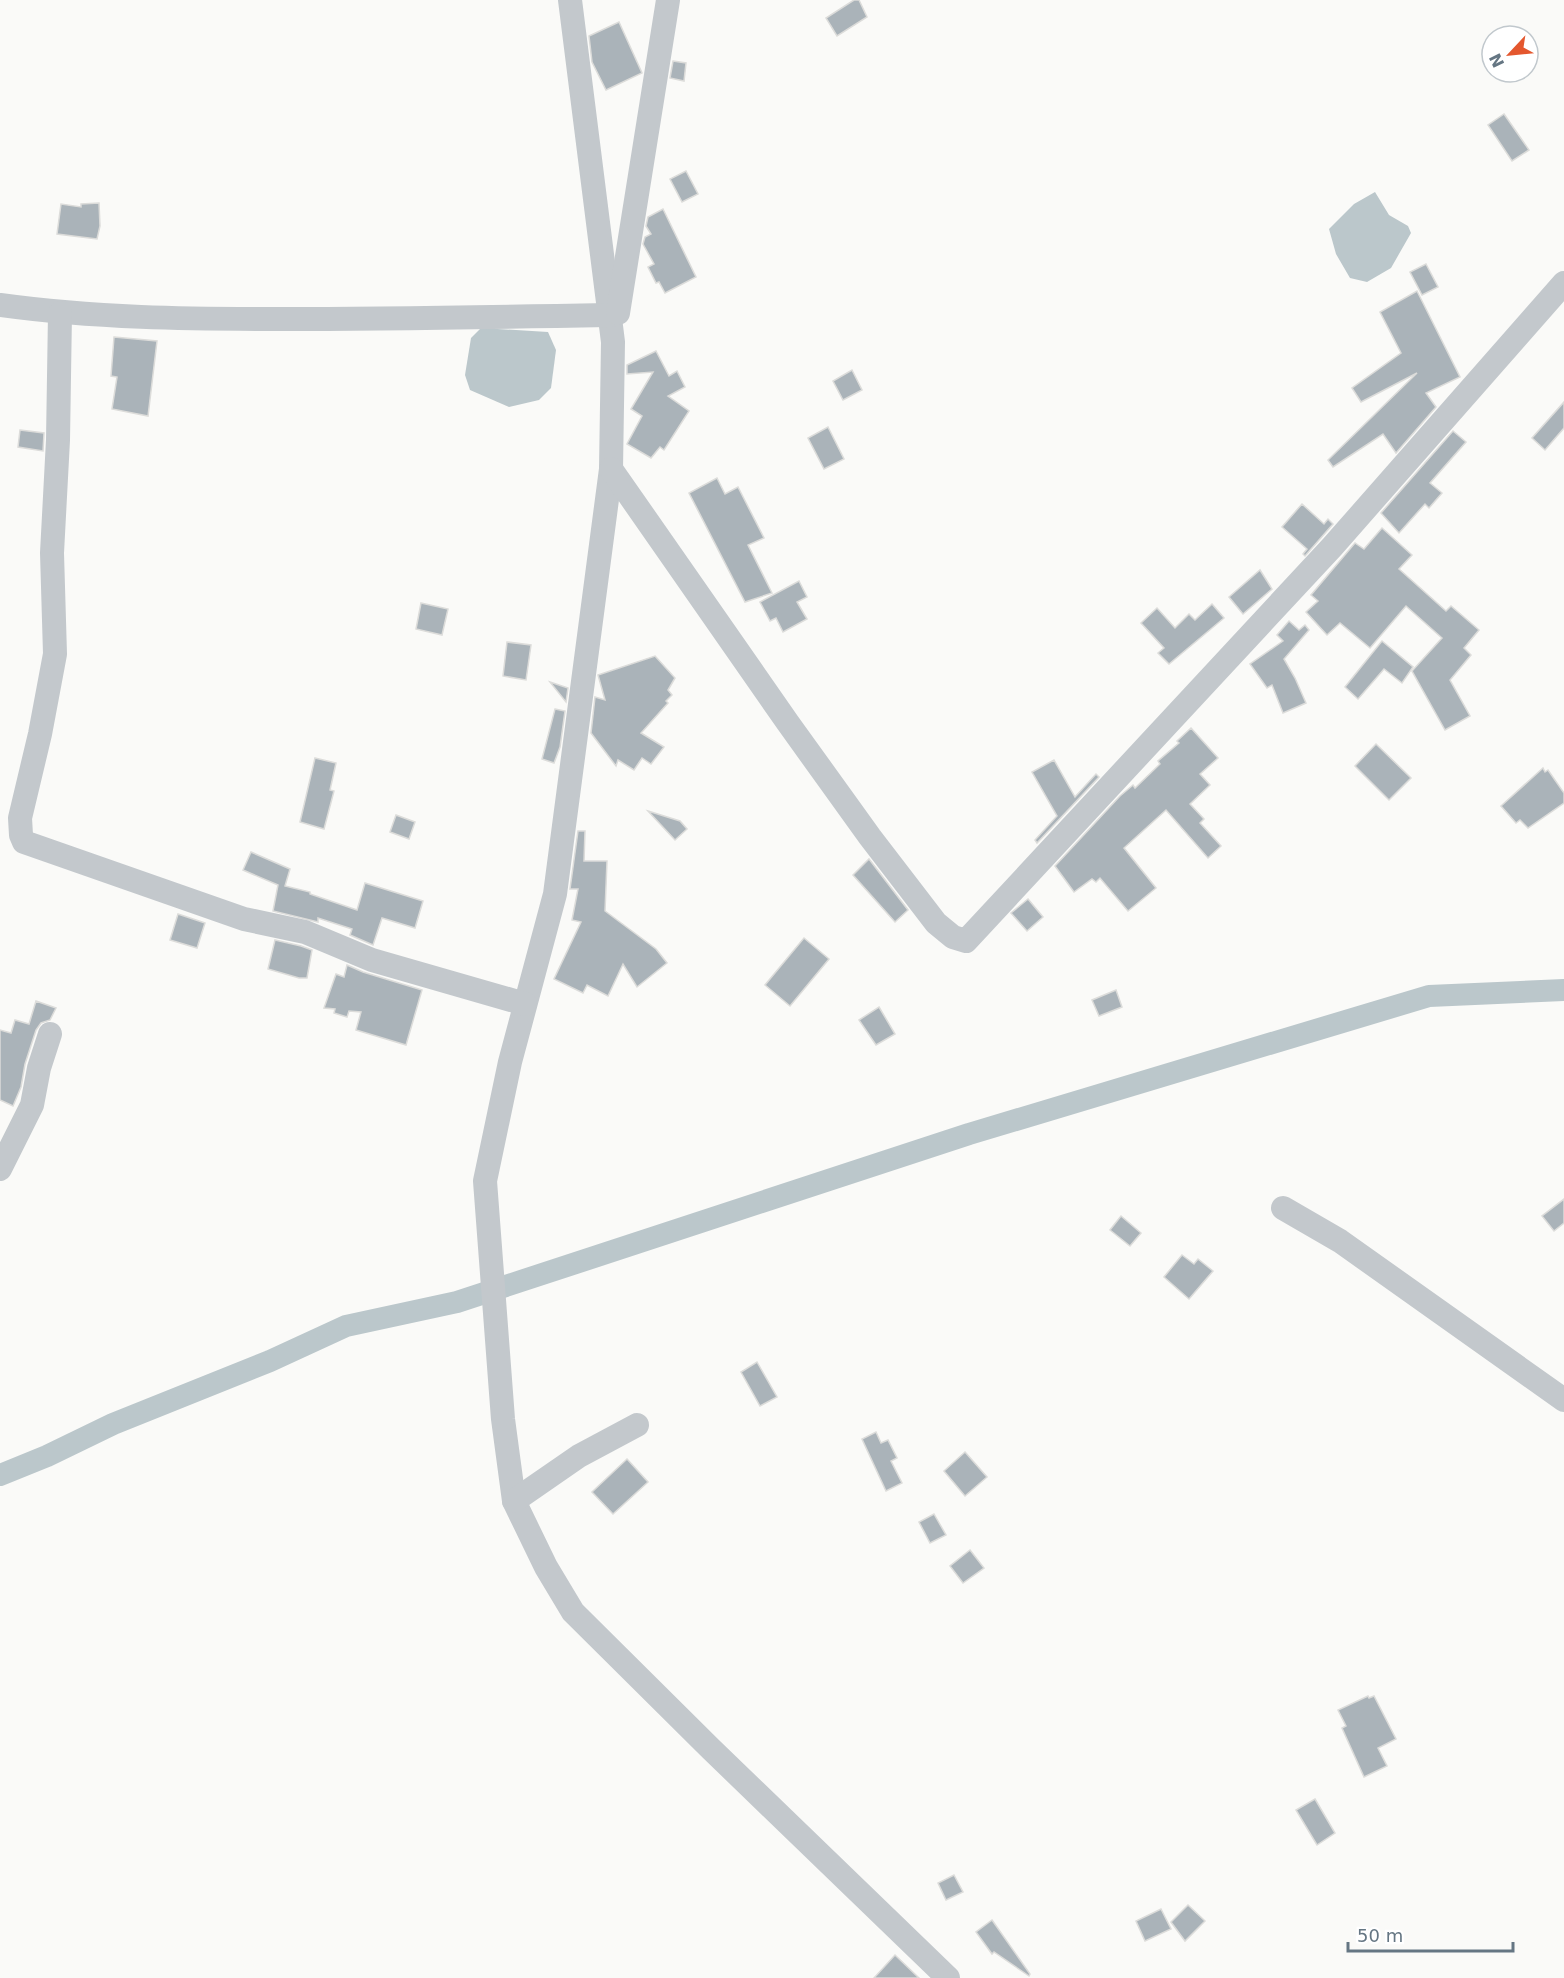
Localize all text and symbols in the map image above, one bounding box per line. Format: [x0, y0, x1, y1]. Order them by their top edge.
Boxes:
north arrow [1480, 24, 1540, 84]
text: N [1485, 50, 1508, 71]
scale bar [1348, 1915, 1513, 1953]
text: 50 m [1357, 1925, 1403, 1946]

